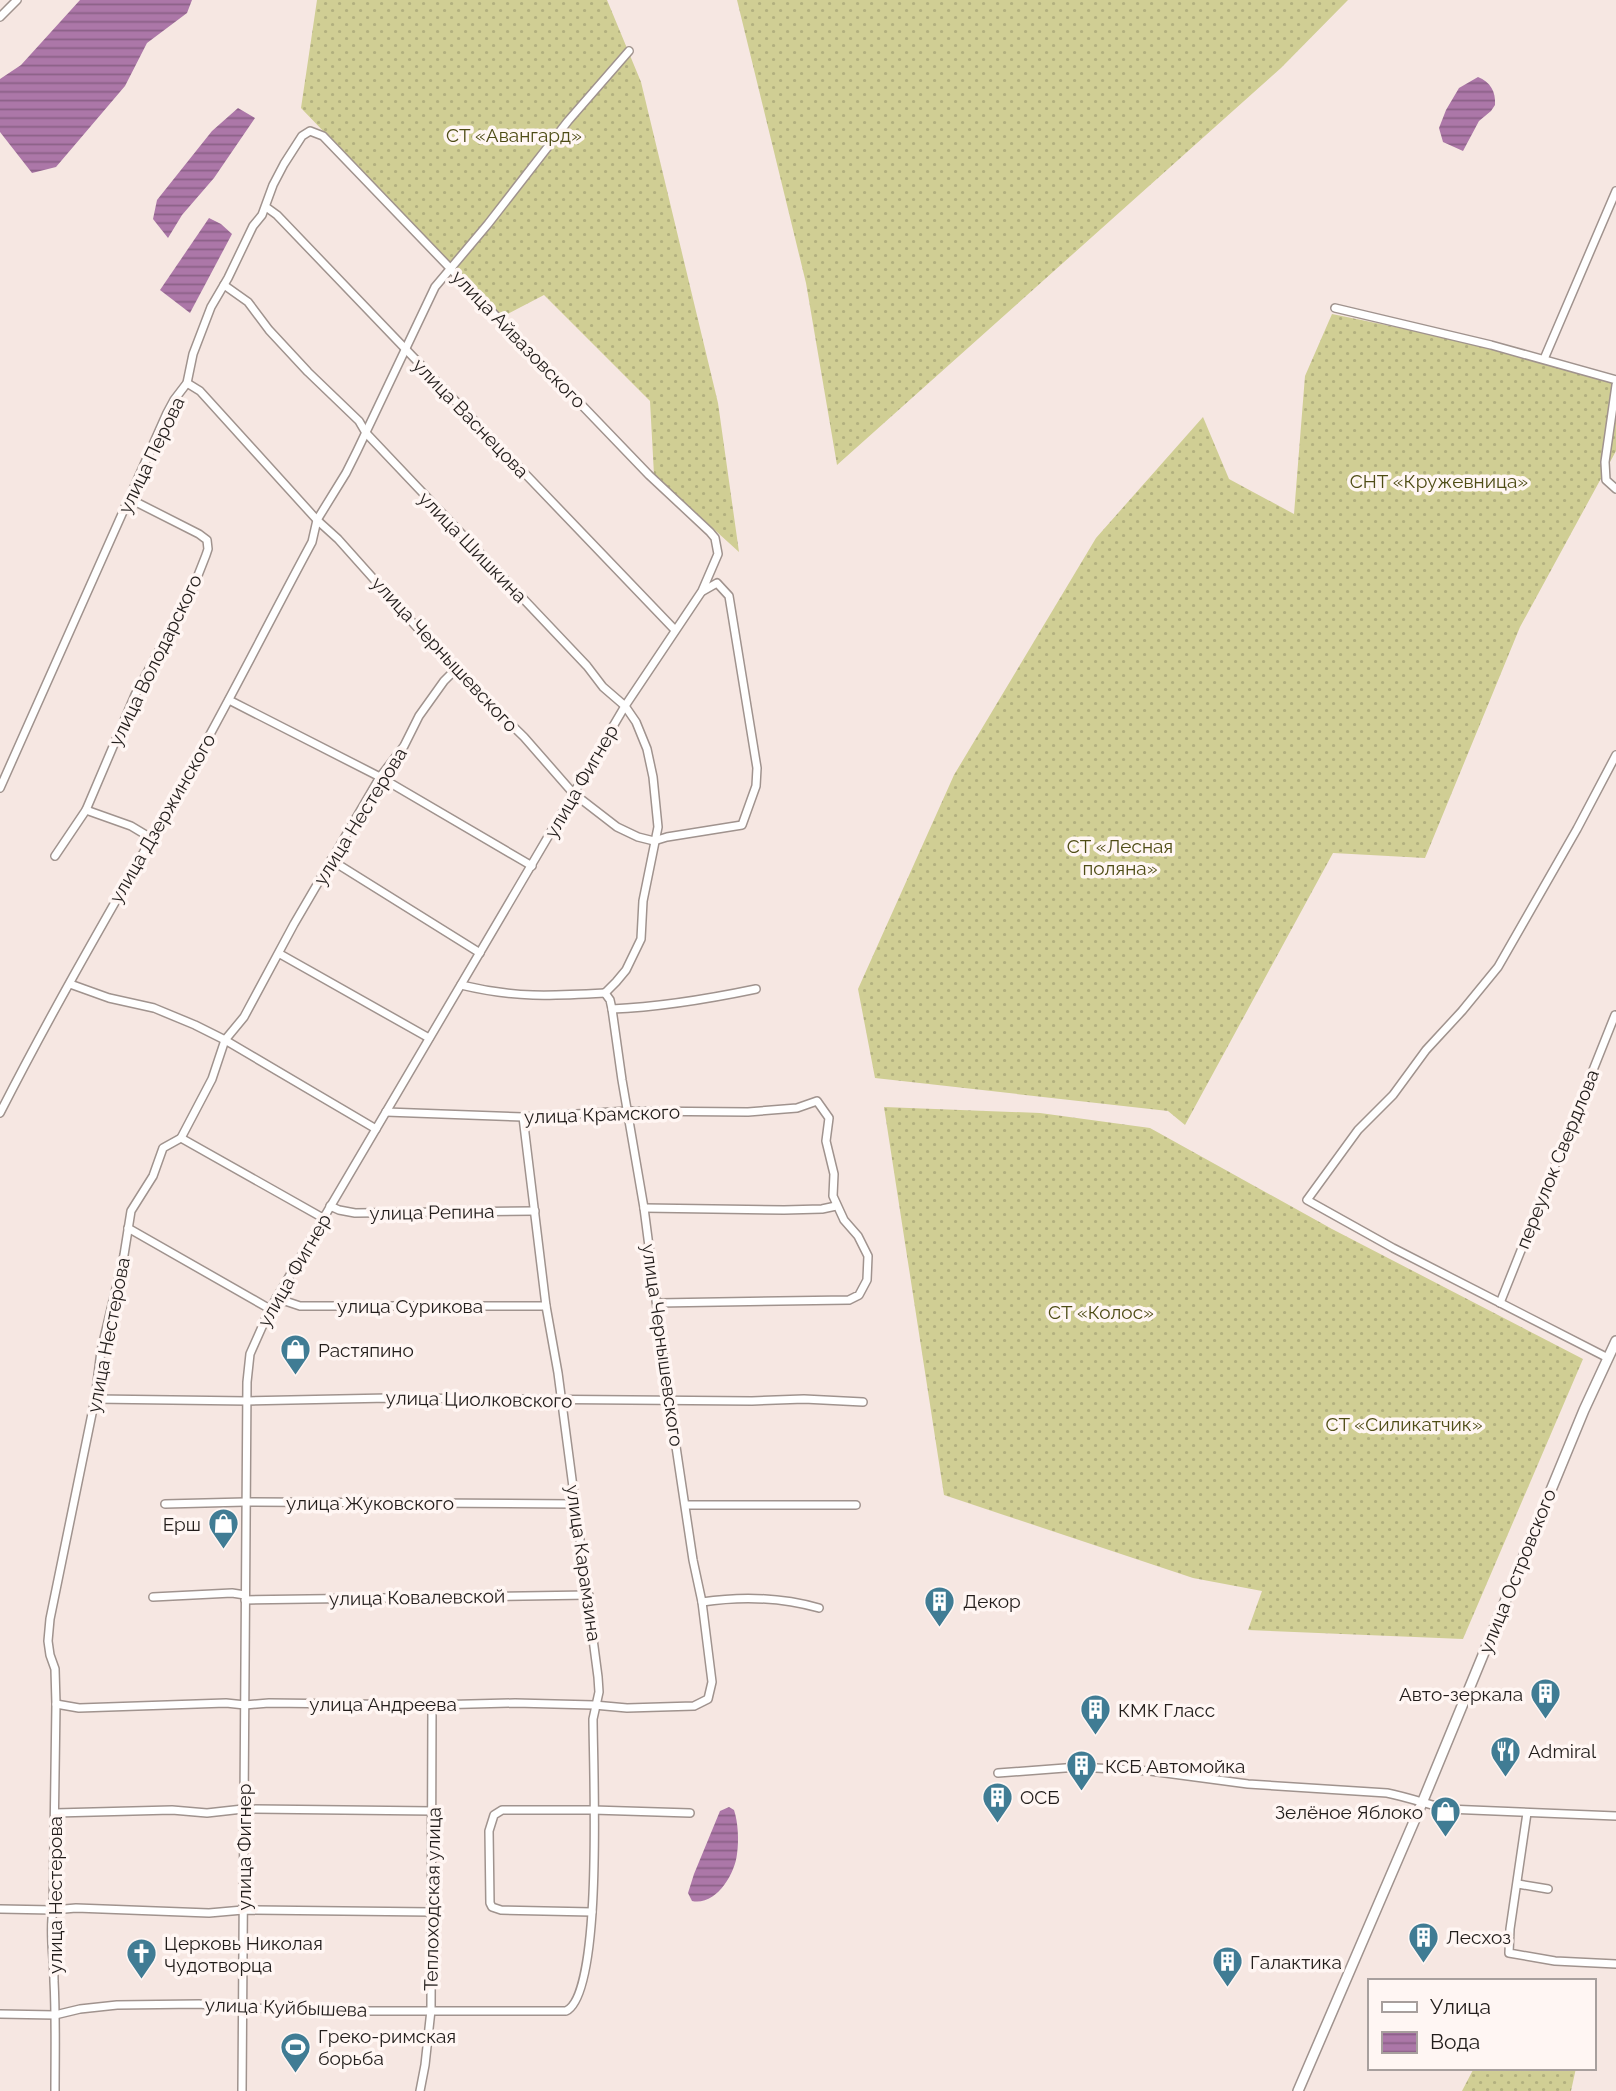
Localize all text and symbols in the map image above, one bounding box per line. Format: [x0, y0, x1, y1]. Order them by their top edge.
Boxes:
park label: СТ «Авангард» [446, 124, 582, 146]
street label: улица Айвазовского [448, 266, 590, 412]
street label: улица Васнецова [409, 354, 533, 482]
street label: улица Перова [113, 393, 189, 517]
park label: СНТ «Кружевница» [1350, 470, 1528, 492]
street label: улица Шишкина [414, 487, 532, 607]
street label: улица Володарского [104, 571, 206, 749]
street label: улица Чернышевского [367, 572, 523, 736]
street label: улица Фигнер [540, 721, 622, 841]
street label: улица Дзержинского [104, 729, 220, 907]
street label: улица Нестерова [309, 743, 411, 889]
park label: СТ «Лесная поляна» [1067, 835, 1173, 879]
street label: переулок Свердлова [1511, 1066, 1603, 1252]
street label: улица Крамского [524, 1100, 680, 1128]
street label: улица Репина [369, 1200, 495, 1224]
street label: улица Фигнер [253, 1210, 335, 1330]
street label: улица Чернышевского [638, 1242, 688, 1448]
street label: улица Нестерова [82, 1255, 134, 1415]
street label: улица Сурикова [337, 1295, 483, 1317]
park label: СТ «Колос» [1048, 1301, 1154, 1323]
shop icon: Растяпино [278, 1333, 312, 1377]
place label: Растяпино [318, 1339, 414, 1361]
street label: улица Циолковского [385, 1386, 573, 1412]
park label: СТ «Силикатчик» [1325, 1413, 1483, 1435]
street label: улица Карамзина [562, 1483, 606, 1643]
street label: улица Островского [1474, 1485, 1560, 1657]
street label: улица Жуковского [286, 1492, 454, 1514]
shop icon: Ерш [207, 1507, 241, 1551]
place label: Ерш [163, 1513, 201, 1535]
street label: улица Ковалевской [329, 1584, 505, 1610]
building icon: Декор [923, 1584, 957, 1628]
place label: Декор [963, 1590, 1021, 1612]
building icon: Авто-зеркала [1529, 1677, 1563, 1721]
place label: Авто-зеркала [1399, 1683, 1523, 1705]
street label: улица Андреева [309, 1693, 457, 1715]
building icon: КМК Гласс [1078, 1693, 1112, 1737]
place label: КМК Гласс [1118, 1699, 1215, 1721]
restaurant icon: Admiral [1488, 1734, 1522, 1778]
place label: Admiral [1528, 1740, 1597, 1762]
building icon: КСБ Автомойка [1065, 1749, 1099, 1793]
place label: КСБ Автомойка [1105, 1755, 1245, 1777]
building icon: ОСБ [980, 1780, 1014, 1824]
street label: улица Фигнер [233, 1784, 255, 1910]
place label: ОСБ [1020, 1786, 1060, 1808]
shop icon: Зелёное Яблоко [1429, 1795, 1463, 1839]
place label: Зелёное Яблоко [1275, 1801, 1423, 1823]
street label: Теплоходская улица [419, 1807, 445, 1991]
street label: улица Нестерова [44, 1816, 66, 1974]
building icon: Лесхоз [1406, 1920, 1440, 1964]
place label: Лесхоз [1446, 1926, 1511, 1948]
place label: Церковь Николая Чудотворца [164, 1932, 323, 1976]
church icon: Церковь Николая Чудотворца [124, 1937, 158, 1981]
building icon: Галактика [1210, 1945, 1244, 1989]
place label: Галактика [1250, 1951, 1342, 1973]
legend [1368, 1979, 1595, 2070]
street label: улица Куйбышева [204, 1993, 368, 2021]
text: Улица [1430, 1994, 1491, 2019]
place label: Греко-римская борьба [318, 2025, 456, 2069]
text: Вода [1430, 2029, 1480, 2054]
sports icon: Греко-римская борьба [278, 2030, 312, 2074]

